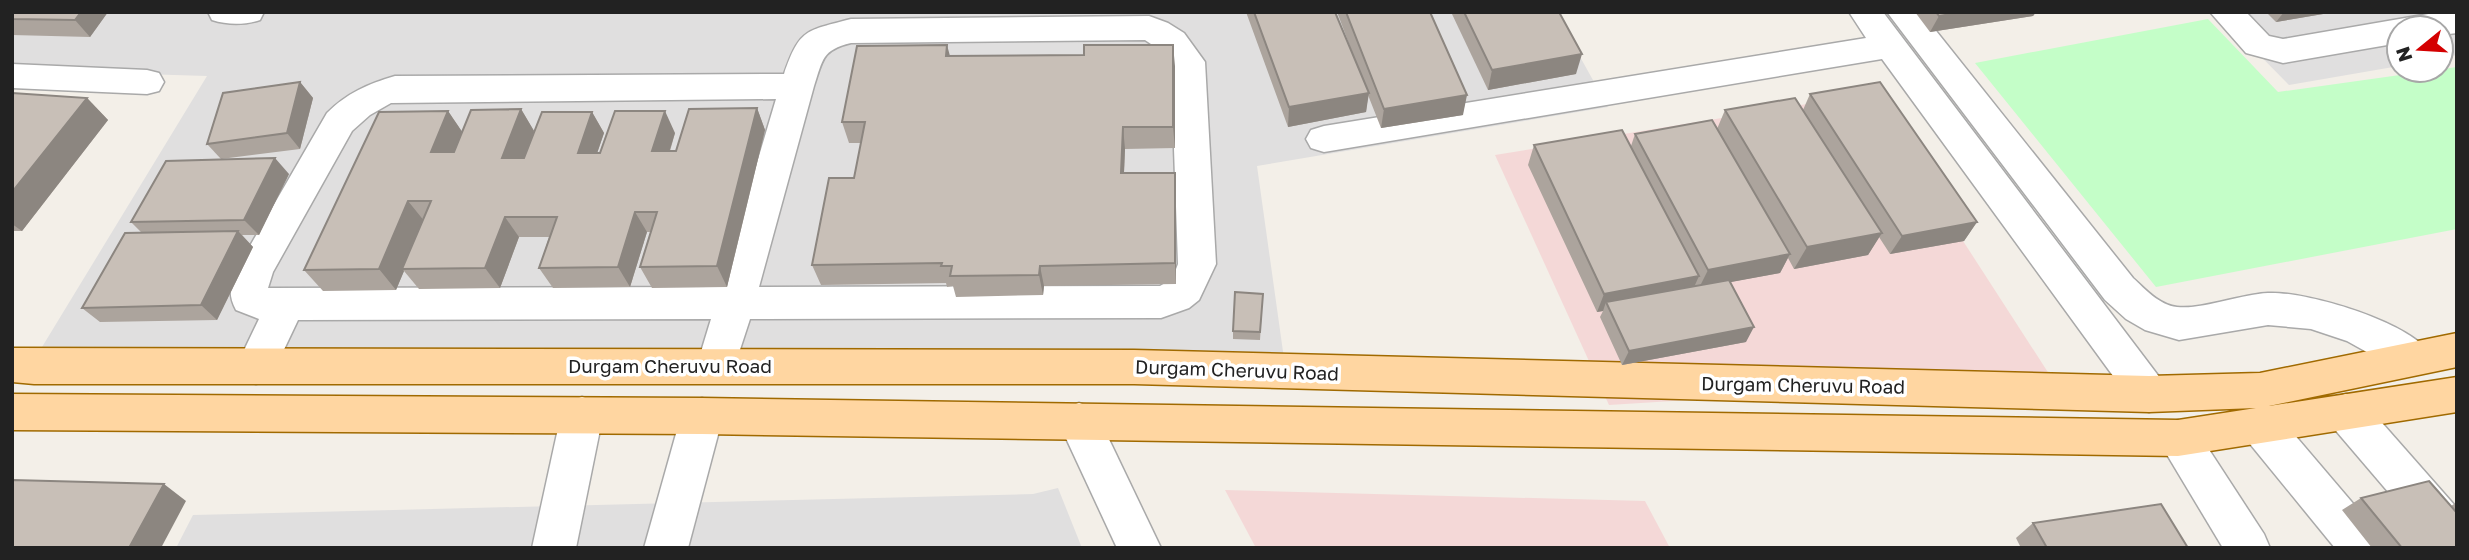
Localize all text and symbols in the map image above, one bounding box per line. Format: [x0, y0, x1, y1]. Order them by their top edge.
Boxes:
north arrow [2385, 14, 2455, 84]
text: N [2390, 44, 2417, 65]
street label: Durgam Cheruvu Road [568, 354, 772, 377]
street label: Durgam Cheruvu Road [1135, 354, 1339, 385]
street label: Durgam Cheruvu Road [1701, 371, 1905, 398]

